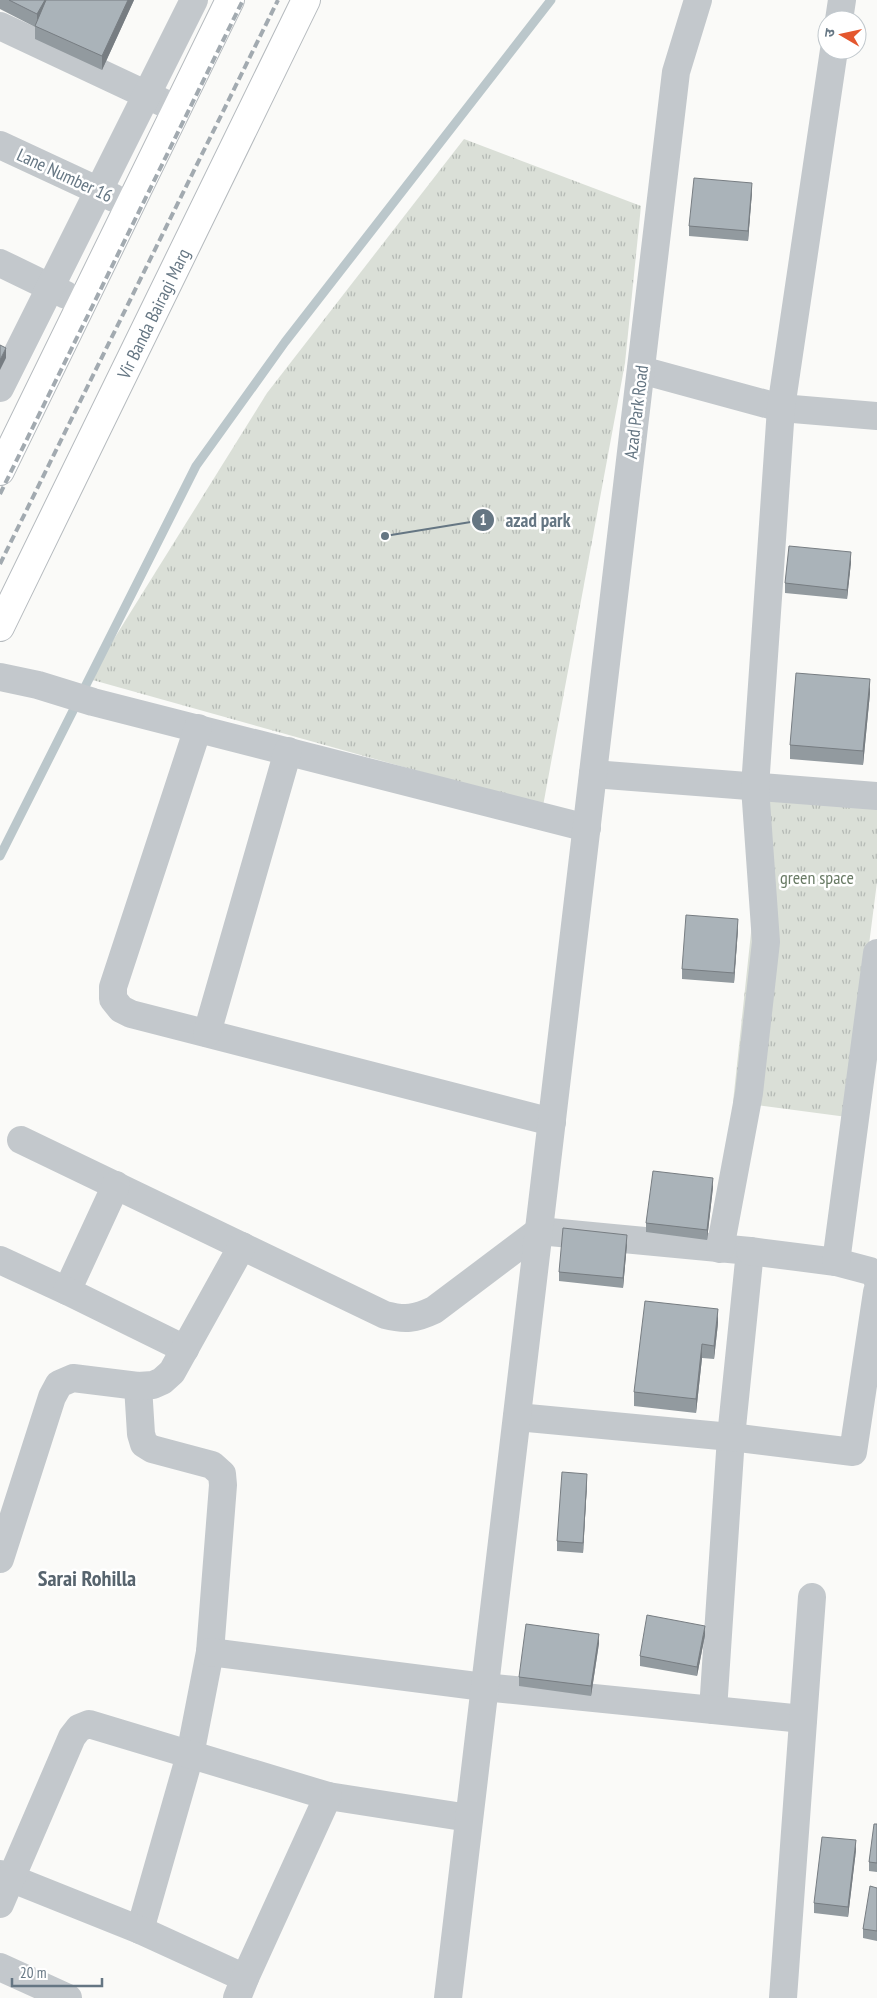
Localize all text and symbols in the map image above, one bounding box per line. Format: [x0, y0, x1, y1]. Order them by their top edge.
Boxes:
north arrow [817, 10, 867, 60]
text: उ [820, 27, 839, 38]
street label: Lane Number 16 [13, 143, 117, 207]
street label: Vir Banda Bairagi Marg [111, 244, 195, 383]
street label: Azad Park Road [619, 364, 653, 460]
callout: azad park [471, 503, 581, 537]
text: azad park [505, 508, 571, 532]
text: 1 [479, 510, 487, 529]
park label: green space [780, 866, 854, 889]
district label: Sarai Rohilla [38, 1564, 136, 1592]
scale bar [12, 1956, 102, 1988]
text: 20 m [20, 1963, 46, 1982]

